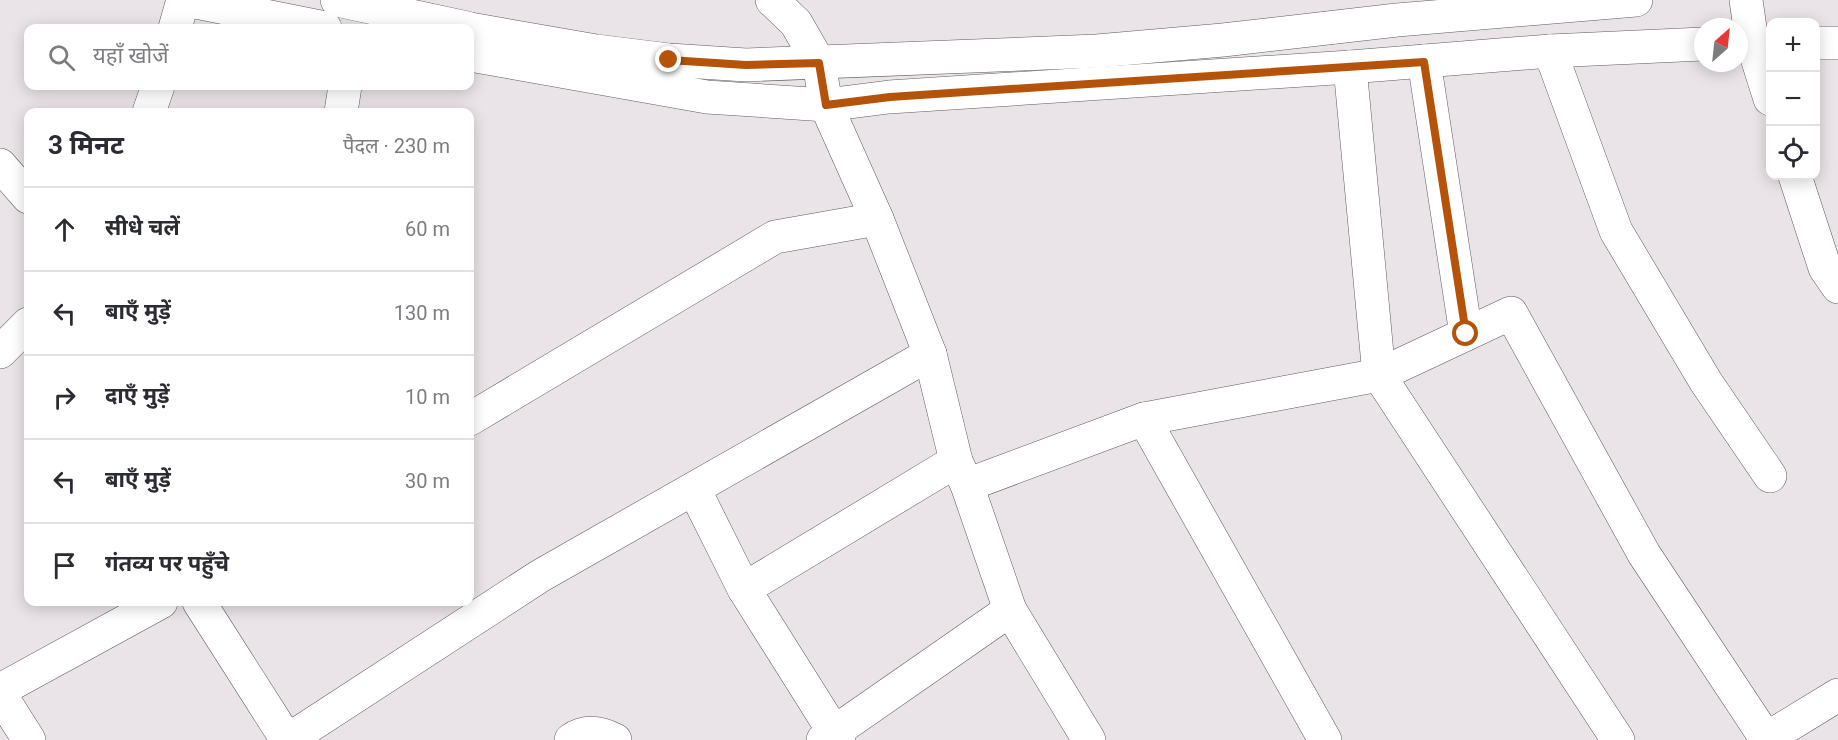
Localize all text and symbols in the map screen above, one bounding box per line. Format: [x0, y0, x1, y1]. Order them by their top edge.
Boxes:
north arrow [1694, 18, 1748, 72]
map controls [1766, 18, 1820, 180]
button: + [1766, 18, 1820, 72]
search box [24, 24, 474, 90]
icon: search [45, 41, 78, 74]
text: यहाँ खोजें [93, 43, 169, 68]
route end [655, 46, 681, 72]
button: − [1766, 72, 1820, 126]
button: locate [1766, 126, 1820, 180]
text: 3 मिनट [48, 130, 124, 160]
text: पैदल · 230 m [343, 134, 450, 158]
icon: ahead [48, 213, 81, 246]
text: सीधे चलें [105, 215, 180, 240]
text: 60 m [405, 217, 450, 241]
icon: left [48, 297, 81, 330]
text: बाएँ मुड़ें [105, 299, 171, 324]
text: 130 m [394, 301, 450, 325]
route start [1452, 320, 1478, 346]
icon: right [48, 381, 81, 414]
text: दाएँ मुड़ें [105, 383, 170, 408]
text: 10 m [405, 385, 450, 409]
icon: left [48, 465, 81, 498]
text: बाएँ मुड़ें [105, 467, 171, 492]
text: 30 m [405, 469, 450, 493]
icon: arrive [48, 549, 81, 582]
text: गंतव्य पर पहुँचे [105, 551, 229, 576]

